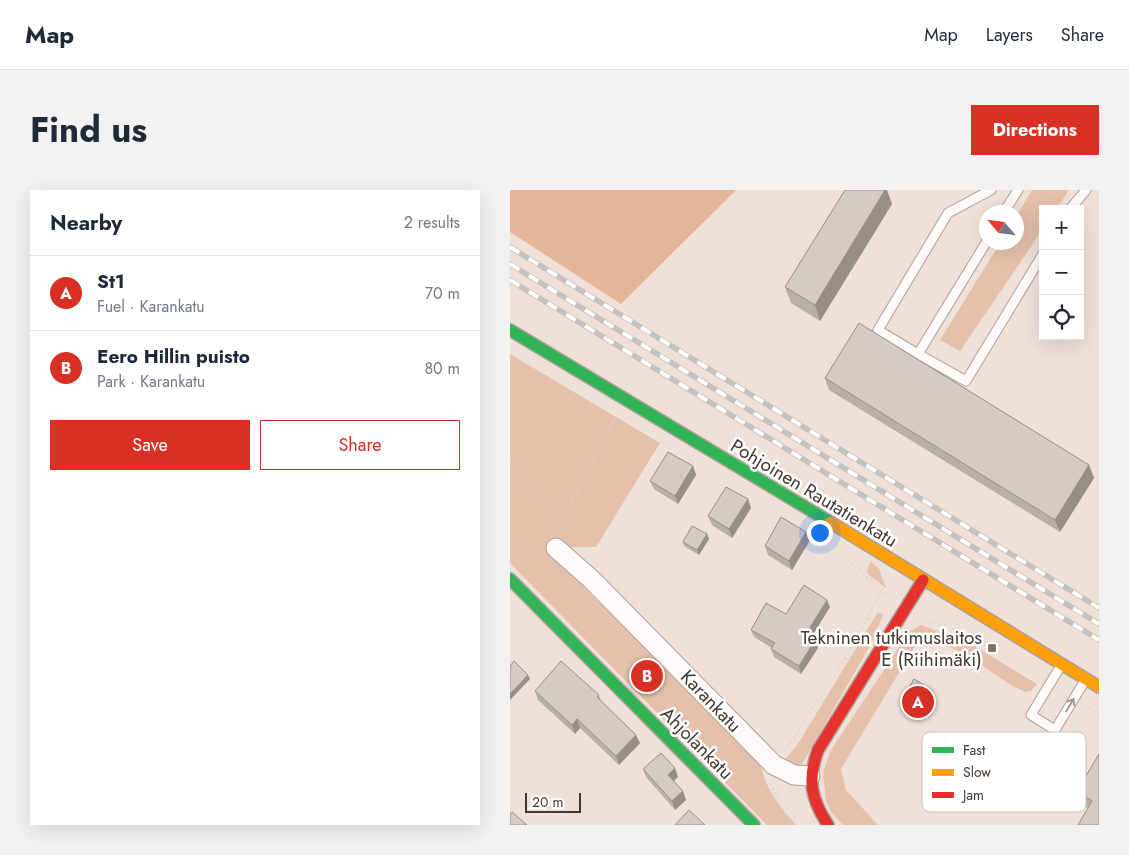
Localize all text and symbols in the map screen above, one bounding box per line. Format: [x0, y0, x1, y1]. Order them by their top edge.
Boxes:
text: Map [25, 17, 74, 52]
text: Map [924, 22, 958, 48]
text: Layers [986, 22, 1033, 48]
text: Share [1061, 22, 1104, 48]
text: Find us [30, 105, 147, 155]
button: Directions [971, 105, 1099, 155]
north arrow [979, 205, 1024, 250]
map controls [1039, 205, 1084, 340]
button: + [1039, 205, 1084, 250]
text: Nearby [50, 208, 122, 238]
text: 2 results [404, 211, 460, 234]
button: − [1039, 250, 1084, 295]
text: St1 [97, 268, 125, 295]
text: A [60, 282, 72, 305]
text: 70 m [425, 282, 460, 305]
text: Fuel · Karankatu [97, 295, 205, 318]
button: locate [1039, 295, 1084, 340]
text: Eero Hillin puisto [97, 343, 250, 370]
text: B [61, 357, 71, 380]
text: 80 m [424, 357, 460, 380]
text: Park · Karankatu [97, 370, 205, 393]
button: Save [50, 420, 250, 470]
button: Share [260, 420, 460, 470]
street label: Pohjoinen Rautatienkatu [725, 432, 903, 554]
your location [807, 520, 833, 546]
place label: Tekninen tutkimuslaitos E (Riihimäki) [801, 624, 982, 673]
marker: Tekninen tutkimuslaitos E (Riihimäki) [986, 642, 998, 654]
pin: B [631, 657, 663, 695]
street label: Karankatu [674, 664, 748, 738]
pin: A [902, 683, 934, 721]
one-way arrow [1066, 698, 1076, 712]
street label: Ahjolankatu [655, 701, 739, 785]
legend [922, 732, 1086, 812]
text: Fast [963, 740, 986, 760]
text: Slow [963, 762, 991, 782]
text: Jam [961, 785, 984, 805]
scale bar [525, 790, 581, 813]
text: 20 m [532, 792, 564, 812]

